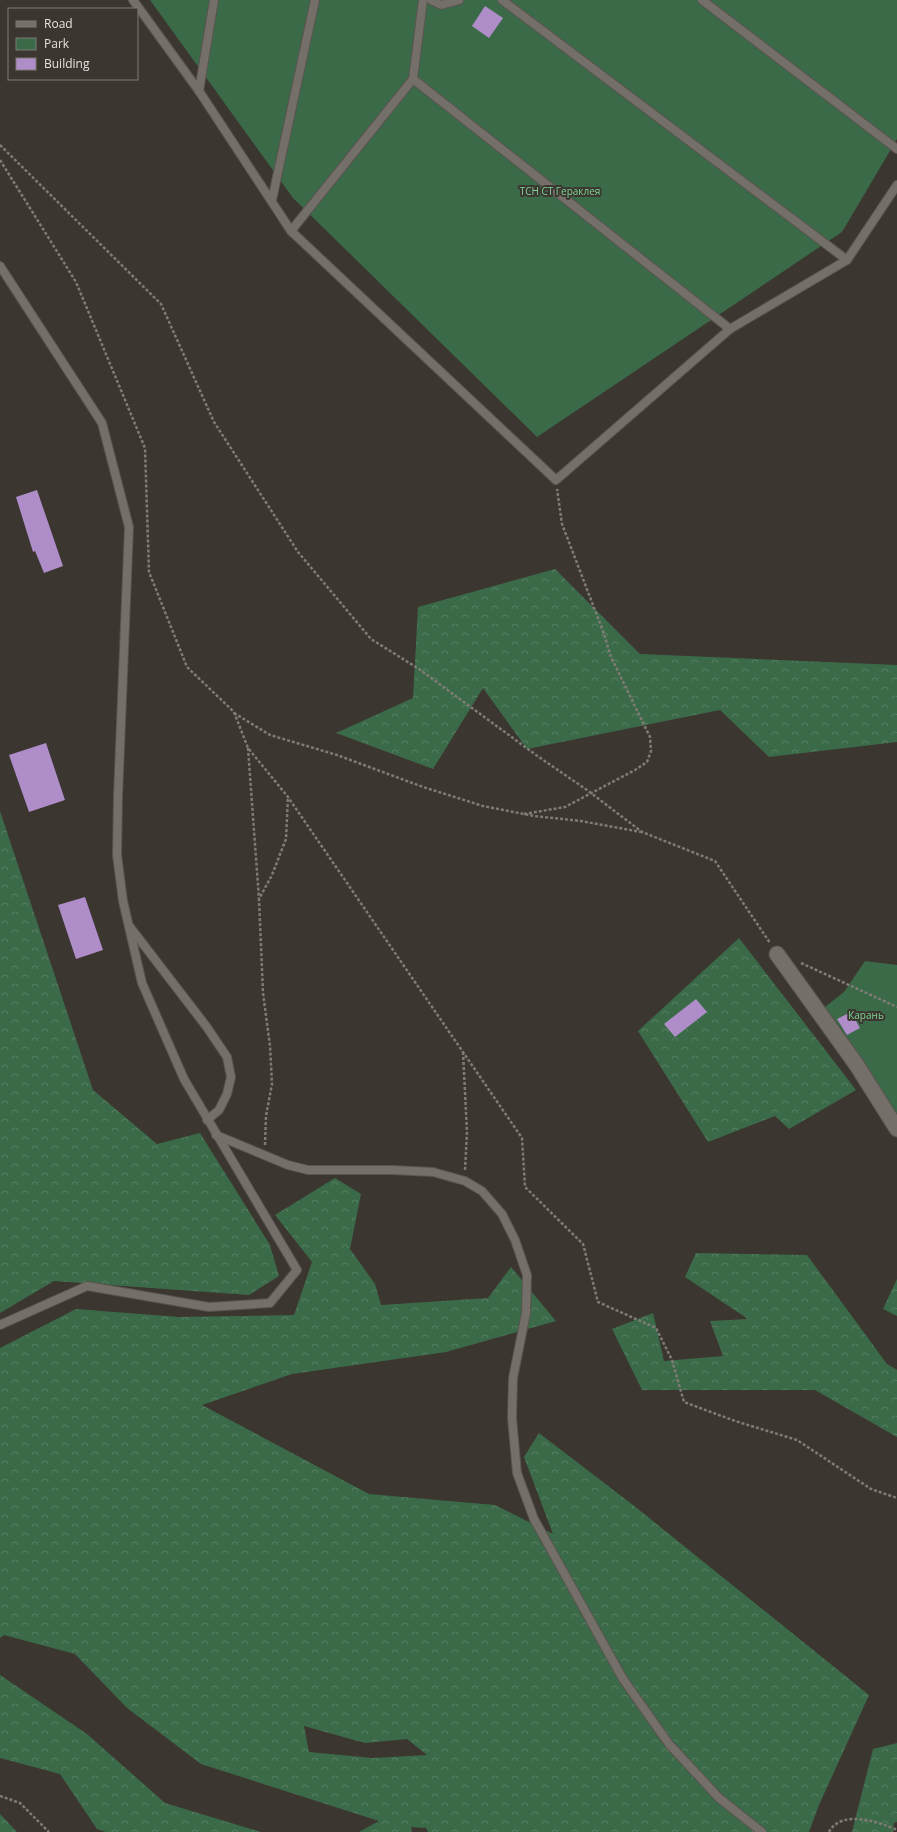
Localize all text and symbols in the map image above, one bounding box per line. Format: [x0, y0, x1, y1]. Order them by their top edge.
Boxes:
legend [8, 8, 138, 80]
text: Road [44, 15, 73, 32]
text: Park [44, 35, 70, 52]
text: Building [44, 55, 90, 72]
park label: ТСН СТ Гераклея [520, 184, 600, 198]
park label: Карань [848, 1008, 884, 1022]

